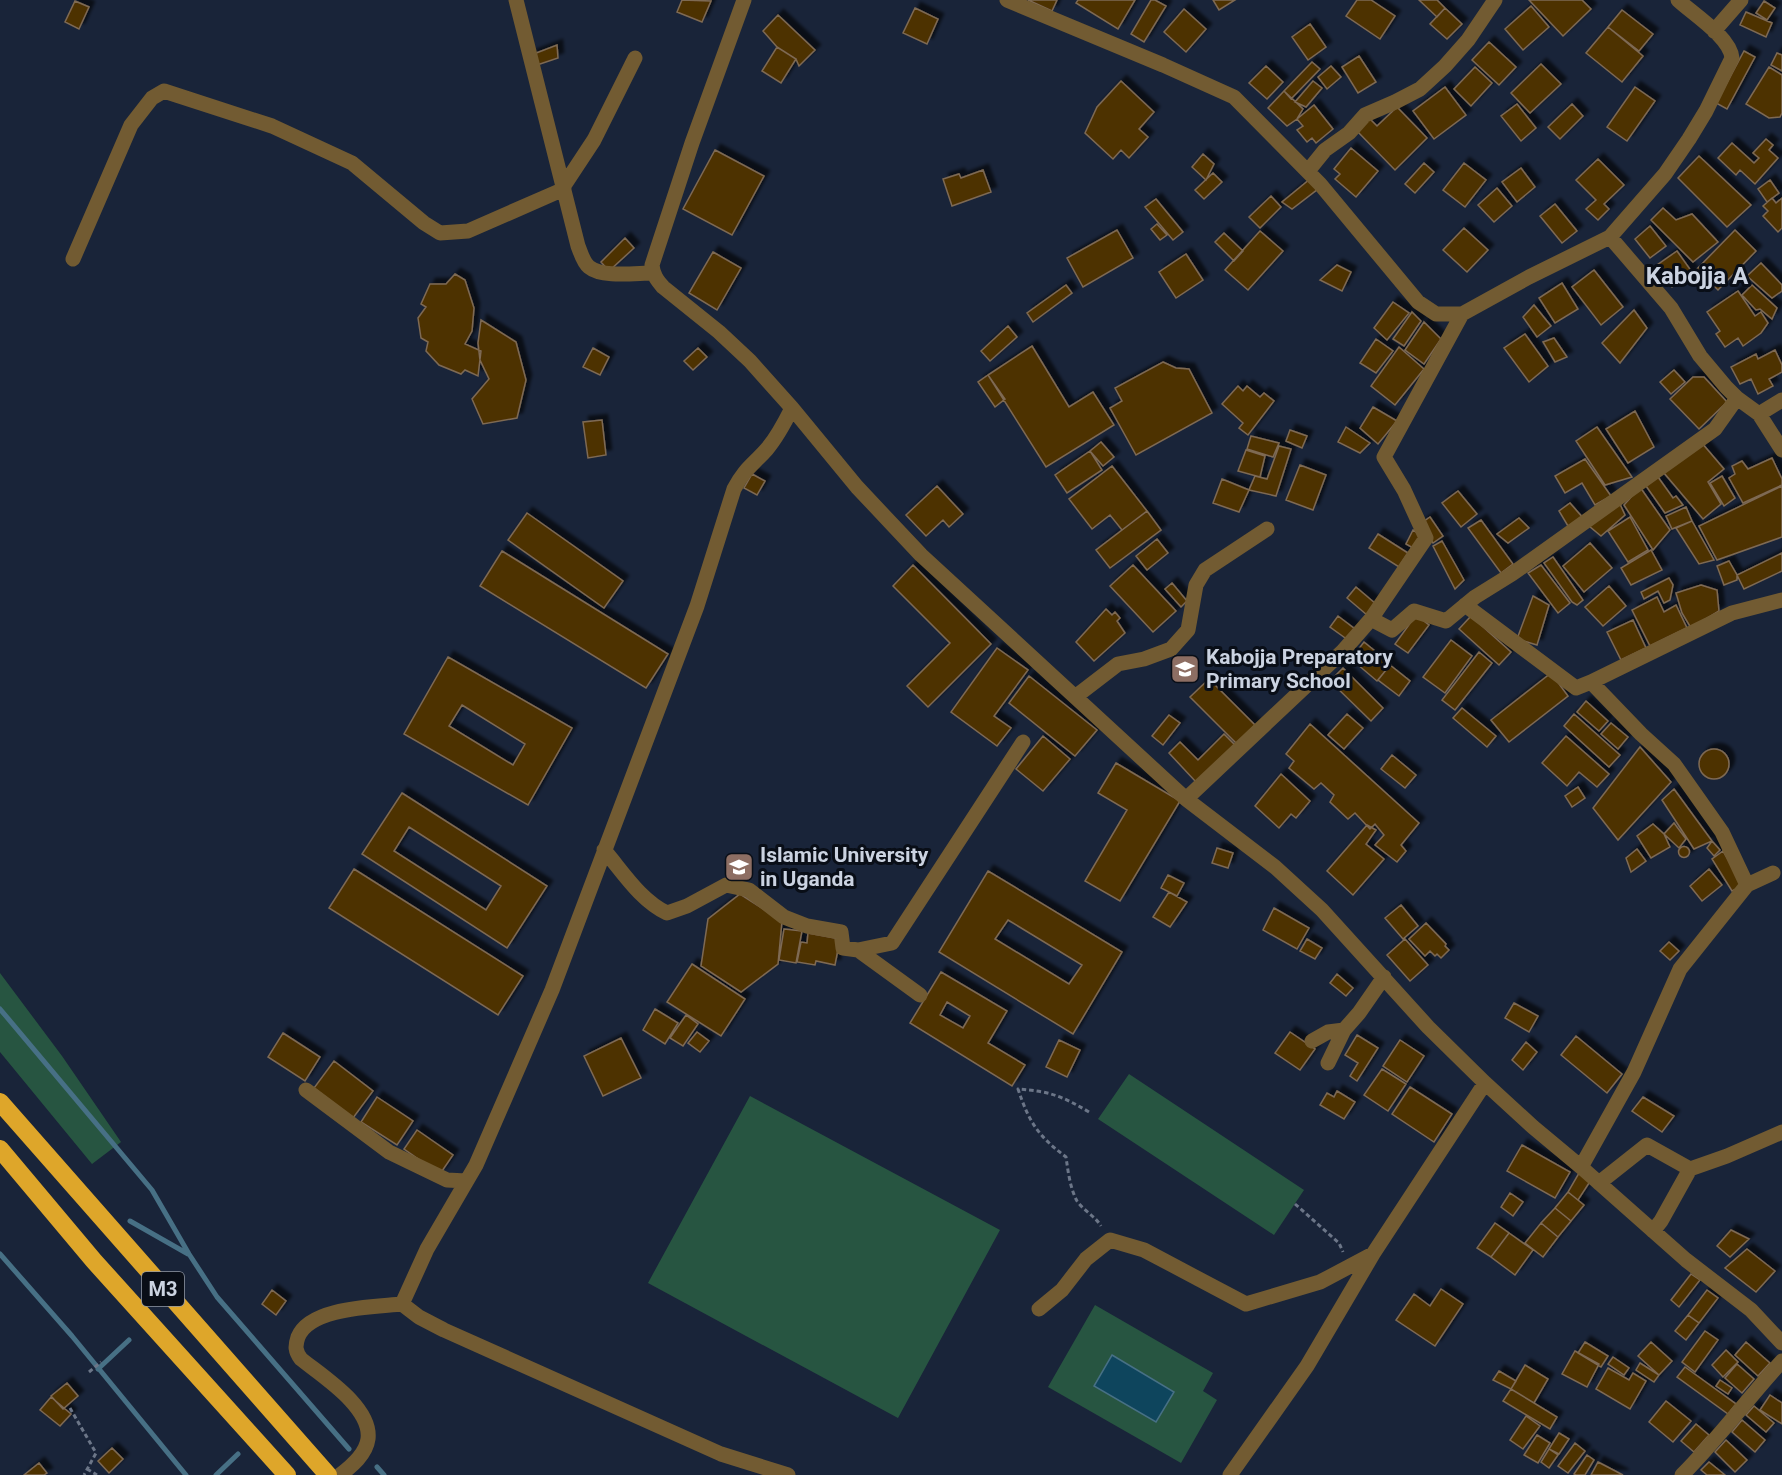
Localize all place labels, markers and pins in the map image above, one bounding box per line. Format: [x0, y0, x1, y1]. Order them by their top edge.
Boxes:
place label: Kabojja Preparatory Primary School [1206, 645, 1393, 693]
school or university icon: Kabojja Preparatory Primary School [1169, 653, 1201, 685]
place label: Islamic University in Uganda [760, 843, 929, 891]
school or university icon: Islamic University in Uganda [723, 851, 755, 883]

